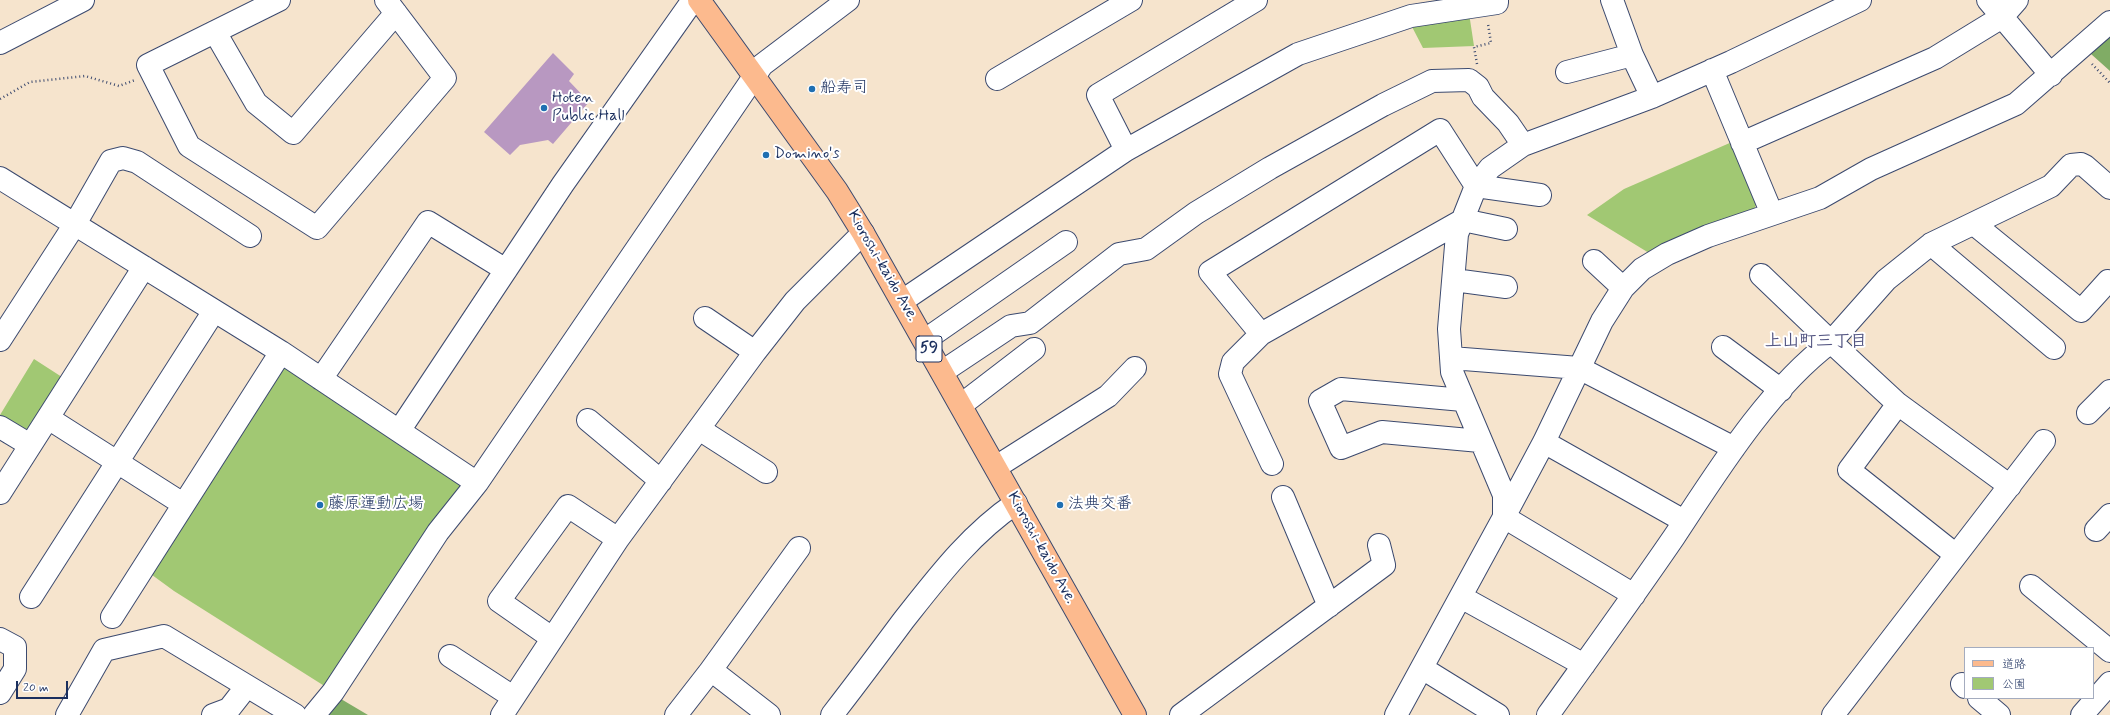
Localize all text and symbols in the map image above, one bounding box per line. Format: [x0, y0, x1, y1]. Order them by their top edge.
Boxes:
place label: 船寿司 [820, 79, 868, 99]
marker: 船寿司 [807, 84, 817, 94]
place label: Hoten Public Hall [552, 89, 624, 127]
marker: Hoten Public Hall [539, 103, 549, 113]
place label: Domino's [774, 145, 840, 165]
marker: Domino's [761, 150, 771, 160]
street label: Kioroshi-kaido Ave. [842, 207, 922, 325]
district label: 上山町三丁目 [1765, 332, 1867, 352]
road number: 59 [916, 336, 942, 362]
street label: Kioroshi-kaido Ave. [1002, 489, 1080, 607]
place label: 藤原運動広場 [328, 495, 424, 515]
place label: 法典交番 [1068, 495, 1132, 515]
marker: 藤原運動広場 [315, 500, 325, 510]
marker: 法典交番 [1055, 500, 1065, 510]
legend [1964, 647, 2094, 699]
text: 道路 [2002, 657, 2026, 673]
scale bar [18, 673, 70, 699]
text: 公園 [2002, 677, 2026, 693]
text: 20 m [23, 680, 49, 696]

